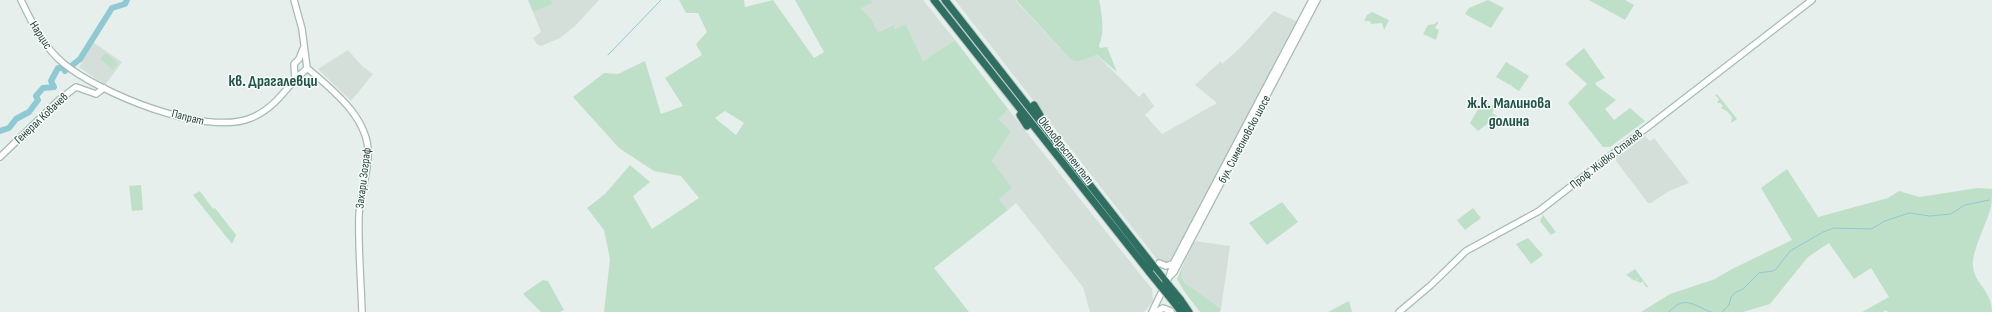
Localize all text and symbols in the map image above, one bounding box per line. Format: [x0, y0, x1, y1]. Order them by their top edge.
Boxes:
street label: Нарцис [26, 18, 55, 52]
district label: кв. Драгалевци [229, 72, 317, 91]
street label: Генерал Ковачев [11, 90, 71, 147]
street label: бул. Симеоновско шосе [1215, 92, 1274, 186]
district label: ж.к. Малинова долина [1467, 94, 1551, 131]
street label: Папрат [170, 106, 206, 129]
street label: Околовръстен път [1035, 114, 1097, 187]
street label: Проф. Живко Сталев [1567, 126, 1646, 192]
street label: Захари Зограф [352, 147, 375, 210]

